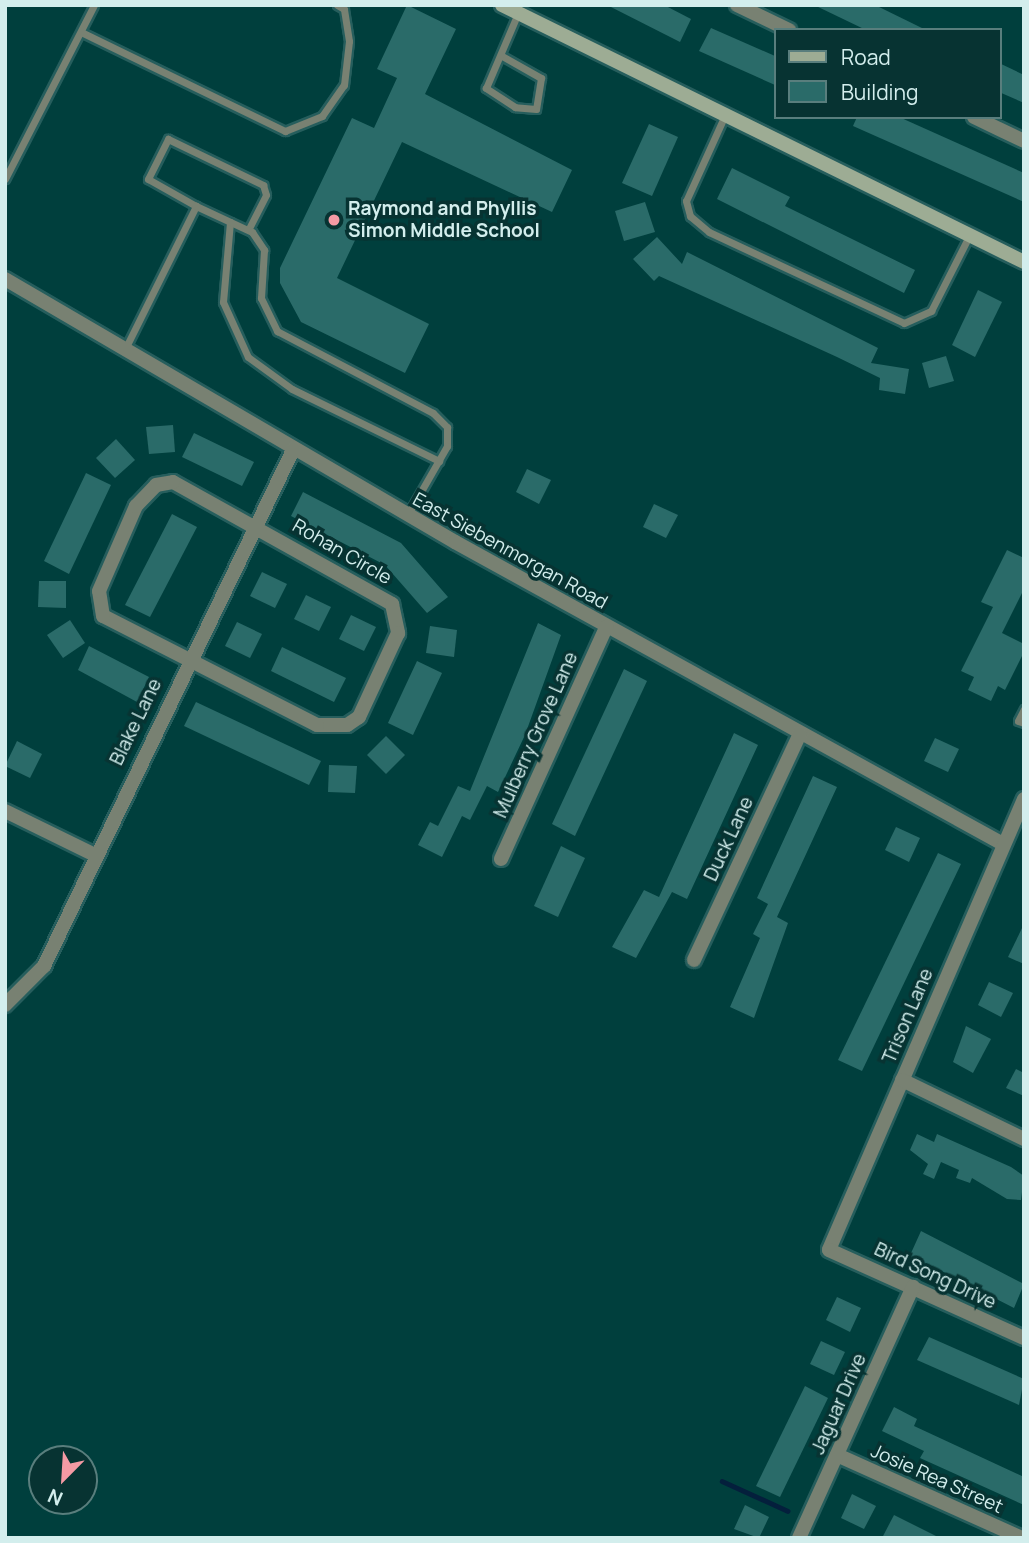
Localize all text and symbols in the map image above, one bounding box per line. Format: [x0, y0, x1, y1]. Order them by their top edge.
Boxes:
legend [774, 28, 1001, 119]
text: Road [841, 43, 891, 71]
text: Building [841, 78, 918, 106]
place label: Raymond and Phyllis Simon Middle School [348, 198, 540, 242]
marker: Raymond and Phyllis Simon Middle School [326, 212, 342, 228]
street label: East Siebenmorgan Road [409, 488, 611, 614]
street label: Rohan Circle [288, 514, 396, 590]
street label: Mulberry Grove Lane [489, 649, 583, 821]
street label: Blake Lane [105, 675, 167, 769]
street label: Duck Lane [700, 793, 758, 885]
street label: Trison Lane [878, 965, 938, 1067]
street label: Bird Song Drive [871, 1238, 999, 1314]
street label: Jaguar Drive [807, 1350, 871, 1458]
street label: Josie Rea Street [867, 1440, 1007, 1518]
north arrow [28, 1445, 98, 1515]
text: N [44, 1483, 67, 1512]

